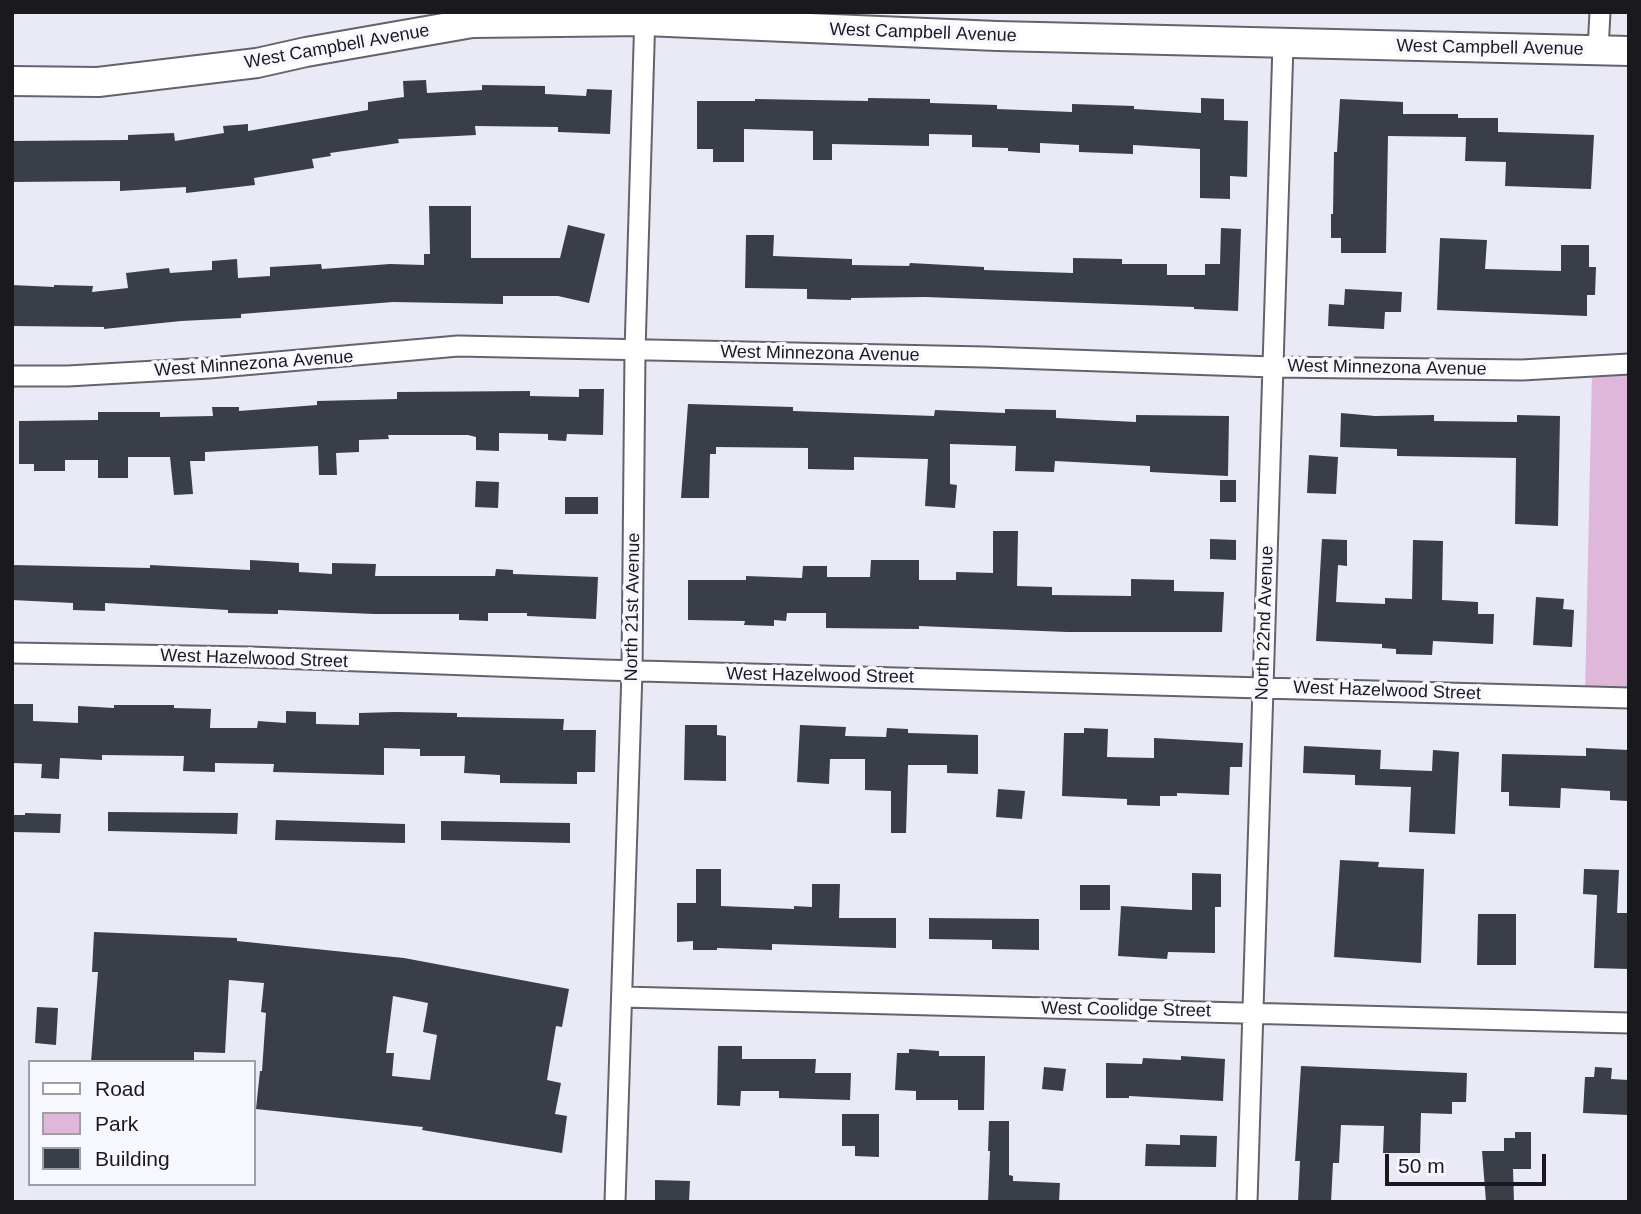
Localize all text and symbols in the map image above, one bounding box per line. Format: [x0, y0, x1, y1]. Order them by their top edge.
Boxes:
street label: West Campbell Avenue [829, 19, 1017, 47]
street label: West Campbell Avenue [243, 20, 431, 74]
street label: West Campbell Avenue [1396, 36, 1584, 60]
street label: West Minnezona Avenue [720, 341, 920, 367]
street label: West Minnezona Avenue [154, 346, 354, 382]
street label: West Minnezona Avenue [1287, 355, 1487, 381]
street label: North 21st Avenue [621, 532, 645, 682]
street label: North 22nd Avenue [1252, 545, 1278, 701]
street label: West Hazelwood Street [160, 645, 348, 673]
street label: West Hazelwood Street [726, 664, 914, 688]
street label: West Hazelwood Street [1293, 677, 1481, 705]
street label: West Coolidge Street [1041, 998, 1211, 1022]
legend [28, 1060, 256, 1186]
text: Road [95, 1077, 145, 1100]
text: Park [95, 1112, 138, 1135]
scale bar [1389, 1140, 1550, 1184]
text: Building [95, 1147, 170, 1170]
text: 50 m [1398, 1154, 1445, 1177]

